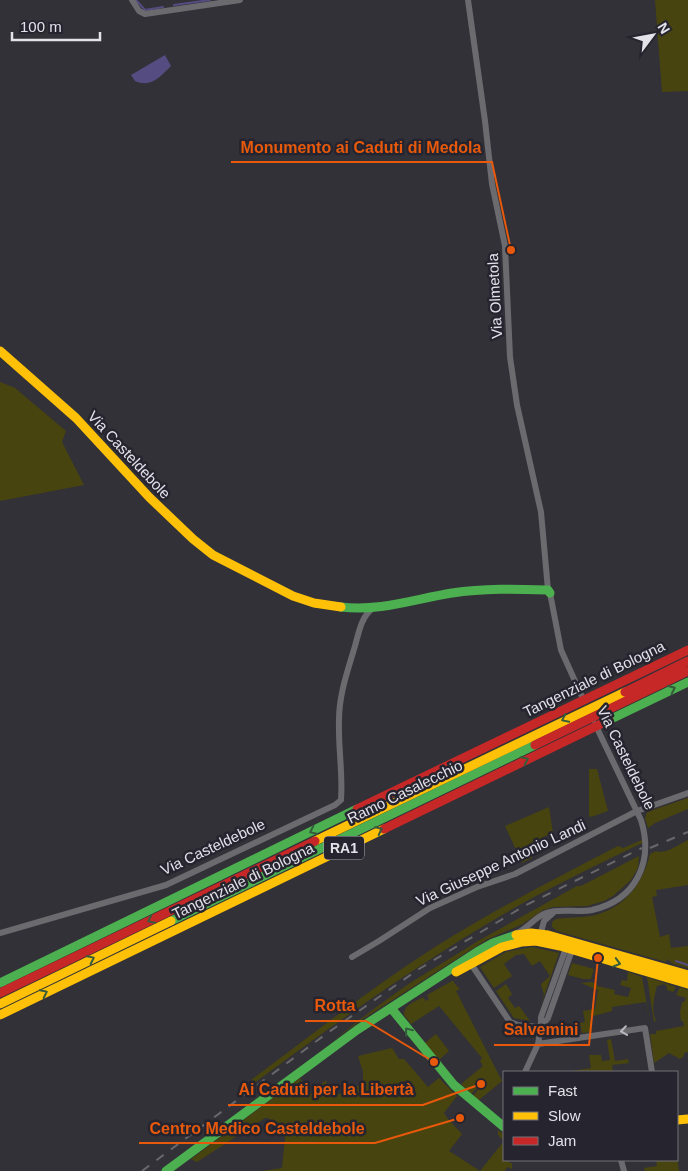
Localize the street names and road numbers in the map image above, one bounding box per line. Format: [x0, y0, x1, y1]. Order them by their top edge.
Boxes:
street label: Via Olmetola [484, 252, 505, 339]
street label: Via Casteldebole [85, 407, 174, 502]
street label: Tangenziale di Bologna [520, 637, 668, 720]
street label: Via Casteldebole [594, 703, 659, 812]
street label: Ramo Casalecchio [344, 756, 465, 827]
street label: Via Casteldebole [158, 815, 268, 878]
street label: Via Giuseppe Antonio Landi [413, 816, 588, 909]
road number: RA1 [324, 836, 364, 860]
street label: Tangenziale di Bologna [169, 839, 317, 922]

